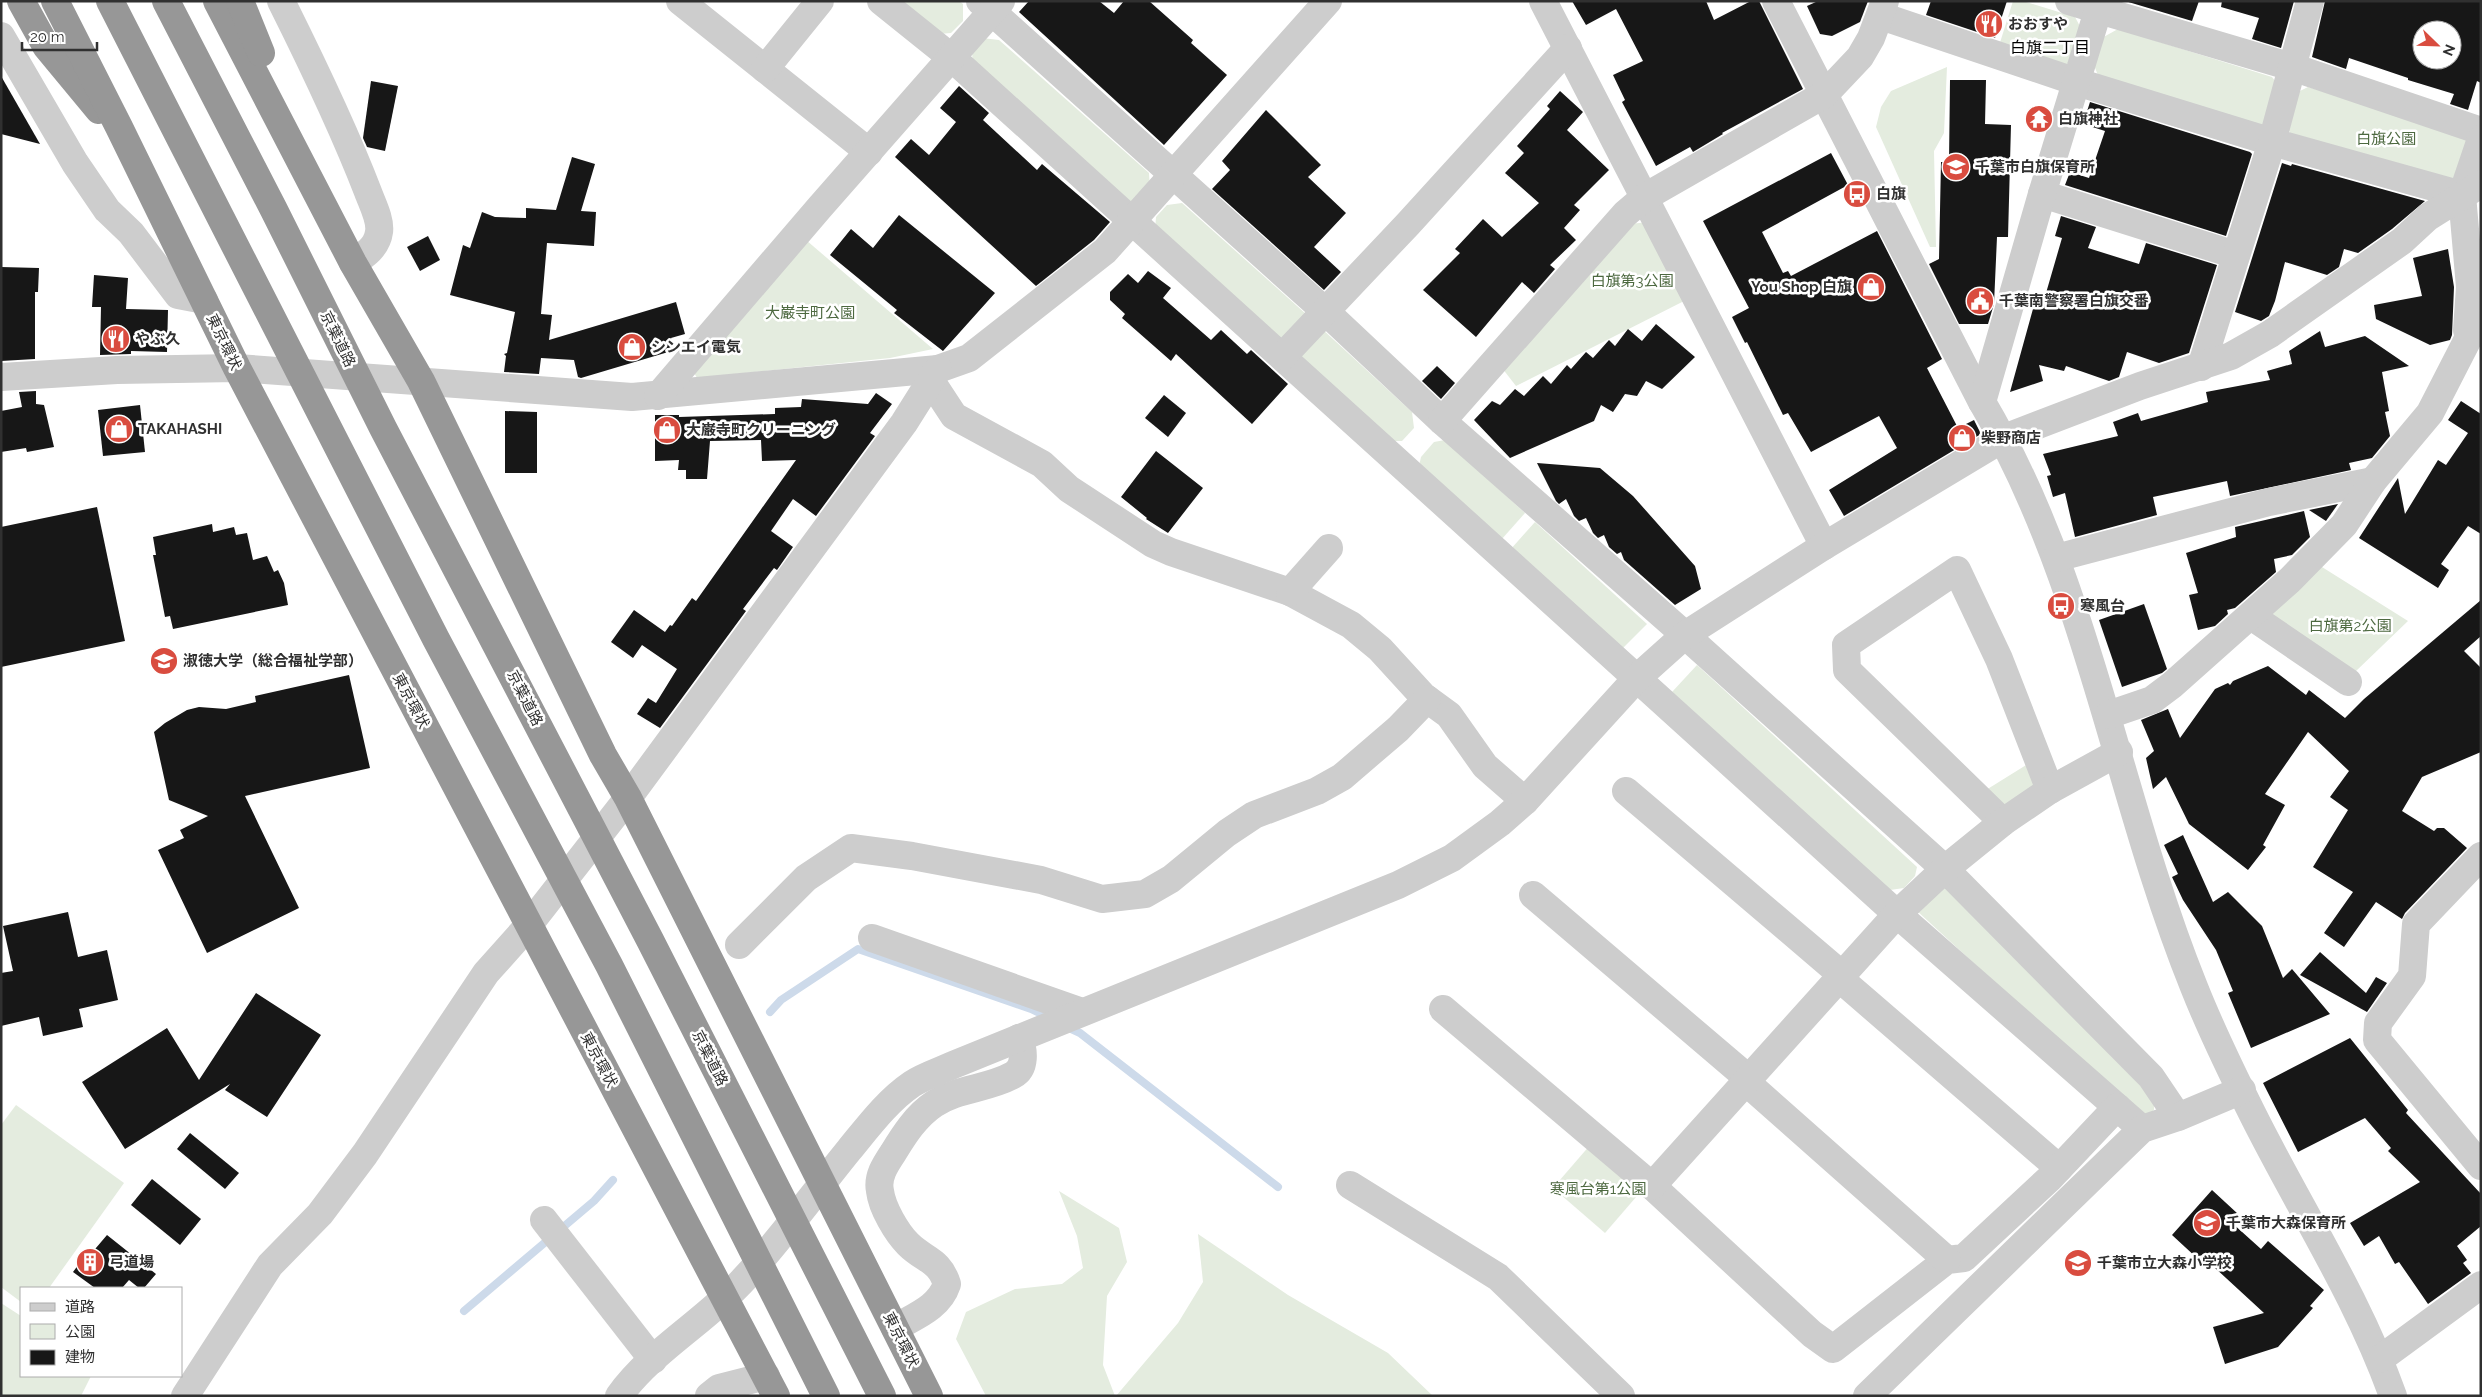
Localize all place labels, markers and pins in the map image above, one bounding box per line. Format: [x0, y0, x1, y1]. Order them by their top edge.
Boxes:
restaurant icon: おおすや [1974, 9, 2004, 39]
place label: おおすや [2008, 15, 2068, 33]
temple icon: 白旗神社 [2024, 104, 2054, 134]
place label: 白旗神社 [2058, 110, 2118, 128]
school or university icon: 千葉市白旗保育所 [1941, 152, 1971, 182]
place label: 千葉市白旗保育所 [1975, 158, 2095, 176]
bus stop icon: 白旗 [1842, 179, 1872, 209]
place label: 白旗 [1876, 185, 1906, 203]
shop icon: You Shop 白旗 [1856, 272, 1886, 302]
place label: You Shop 白旗 [1751, 278, 1852, 296]
public building icon: 千葉南警察署白旗交番 [1965, 286, 1995, 316]
place label: 千葉南警察署白旗交番 [1999, 292, 2149, 310]
restaurant icon: やぶ久 [101, 324, 131, 354]
place label: やぶ久 [135, 330, 180, 348]
shop icon: シンエイ電気 [617, 332, 647, 362]
place label: シンエイ電気 [651, 338, 741, 356]
shop icon: TAKAHASHI [104, 414, 134, 444]
shop icon: 大巌寺町クリーニング [652, 415, 682, 445]
place label: TAKAHASHI [138, 420, 222, 438]
place label: 大巌寺町クリーニング [686, 421, 836, 439]
shop icon: 柴野商店 [1947, 423, 1977, 453]
place label: 柴野商店 [1981, 429, 2041, 447]
bus stop icon: 寒風台 [2046, 591, 2076, 621]
place label: 寒風台 [2080, 597, 2125, 615]
school or university icon: 淑徳大学（総合福祉学部） [149, 646, 179, 676]
place label: 淑徳大学（総合福祉学部） [183, 652, 363, 670]
school or university icon: 千葉市大森保育所 [2192, 1208, 2222, 1238]
place label: 千葉市大森保育所 [2226, 1214, 2346, 1232]
building icon: 弓道場 [75, 1247, 105, 1277]
school or university icon: 千葉市立大森小学校 [2063, 1248, 2093, 1278]
place label: 弓道場 [109, 1253, 154, 1271]
place label: 千葉市立大森小学校 [2097, 1254, 2232, 1272]

